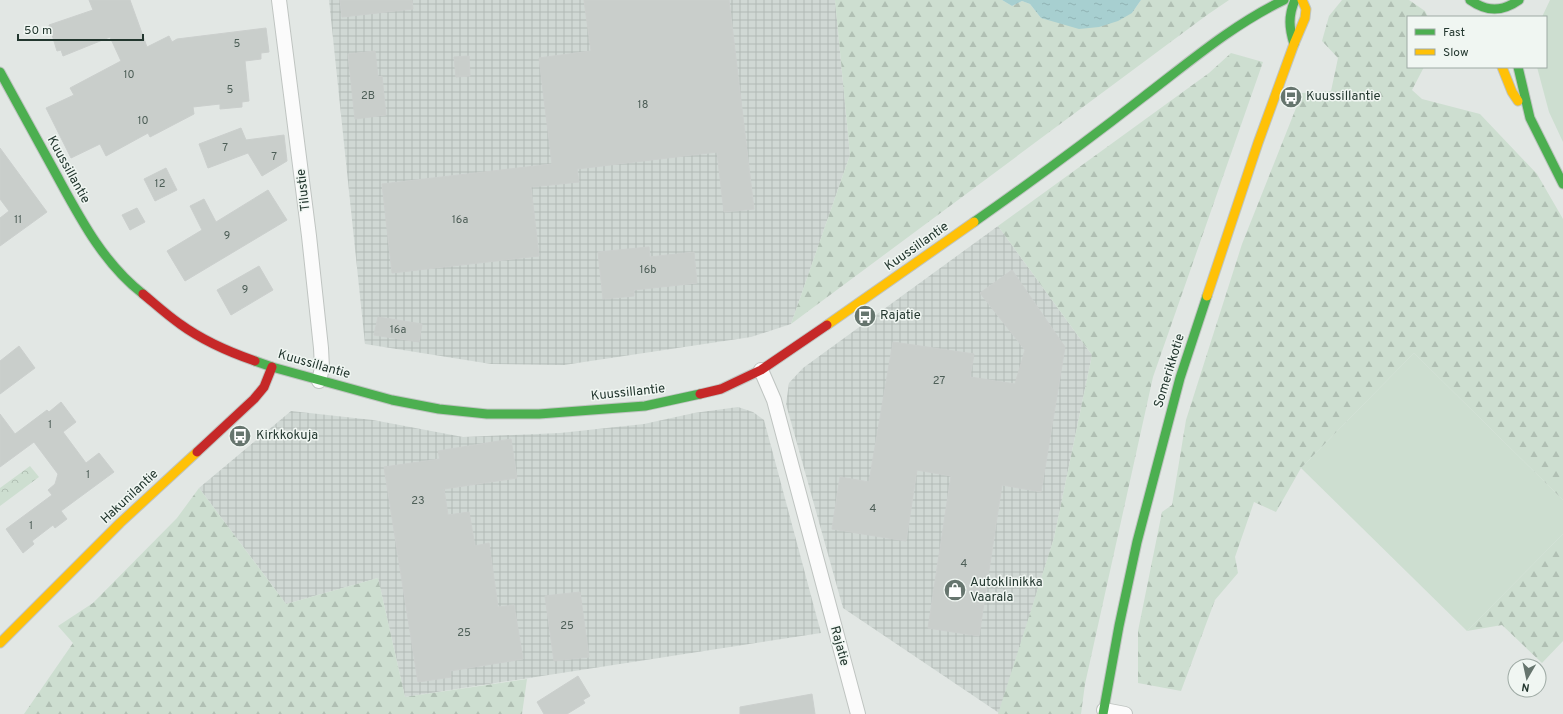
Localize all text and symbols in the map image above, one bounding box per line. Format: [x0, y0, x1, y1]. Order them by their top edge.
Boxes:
scale bar [18, 16, 143, 42]
legend [1407, 16, 1547, 68]
text: 50 m [24, 23, 52, 39]
text: Fast [1443, 25, 1465, 41]
house number: 5 [234, 37, 241, 51]
text: Slow [1443, 45, 1469, 61]
house number: 10 [123, 68, 135, 82]
house number: 5 [227, 83, 234, 97]
bus stop icon: Kuussillantie [1278, 84, 1304, 110]
house number: 2B [361, 89, 375, 103]
place label: Kuussillantie [1306, 89, 1381, 105]
house number: 18 [638, 98, 648, 112]
house number: 10 [137, 114, 149, 128]
street label: Kuussillantie [43, 134, 93, 206]
house number: 7 [222, 141, 228, 155]
house number: 7 [271, 150, 277, 164]
street label: Tilustie [293, 168, 315, 212]
house number: 12 [155, 177, 165, 191]
house number: 11 [14, 213, 22, 227]
house number: 16a [452, 213, 468, 227]
street label: Kuussillantie [882, 219, 952, 275]
house number: 9 [224, 229, 230, 243]
house number: 16b [640, 263, 656, 277]
house number: 9 [242, 283, 248, 297]
bus stop icon: Rajatie [852, 303, 878, 329]
place label: Rajatie [880, 308, 921, 324]
house number: 16a [390, 323, 406, 337]
street label: Somerikkotie [1151, 332, 1189, 410]
street label: Kuussillantie [276, 347, 352, 383]
house number: 27 [933, 374, 945, 388]
street label: Kuussillantie [590, 381, 666, 405]
house number: 1 [48, 418, 52, 432]
bus stop icon: Kirkkokuja [227, 423, 253, 449]
place label: Kirkkokuja [256, 428, 318, 444]
street label: Hakunilantie [98, 466, 162, 528]
house number: 1 [86, 468, 90, 482]
house number: 23 [411, 494, 425, 508]
house number: 4 [870, 502, 877, 516]
house number: 1 [29, 519, 33, 533]
house number: 4 [961, 557, 968, 571]
place label: Autoklinikka Vaarala [970, 575, 1043, 606]
shop icon: Autoklinikka Vaarala [942, 577, 968, 603]
house number: 25 [560, 619, 574, 633]
street label: Rajatie [826, 624, 852, 668]
house number: 25 [457, 626, 471, 640]
north arrow [1507, 658, 1547, 698]
text: N [1521, 679, 1531, 694]

